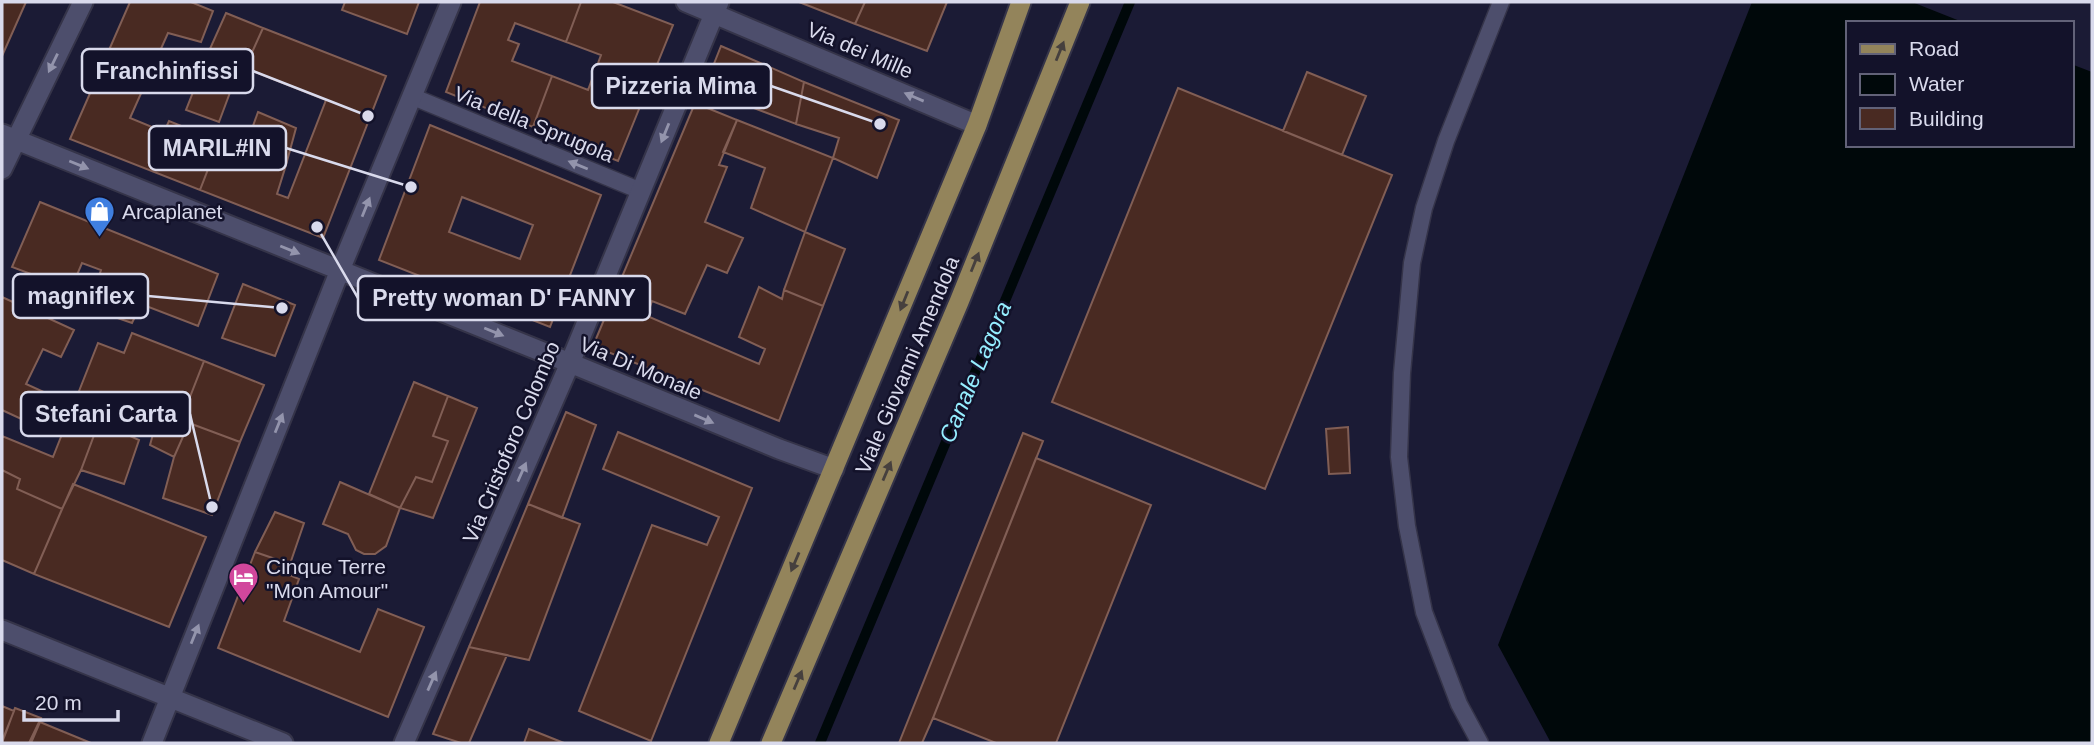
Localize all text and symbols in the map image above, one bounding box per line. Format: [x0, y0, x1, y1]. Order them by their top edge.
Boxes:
street label: Via dei Mille [804, 17, 916, 83]
legend [1846, 21, 2073, 147]
text: Road [1909, 37, 1959, 60]
one-way arrow [1055, 40, 1066, 61]
callout: Franchinfissi [82, 49, 253, 93]
one-way arrow [47, 53, 58, 73]
text: Franchinfissi [95, 58, 239, 84]
callout: Pizzeria Mima [592, 64, 771, 108]
text: Water [1909, 72, 1964, 95]
text: Pizzeria Mima [606, 73, 757, 99]
street label: Via della Sprugola [451, 81, 617, 167]
one-way arrow [904, 91, 925, 102]
text: Building [1909, 107, 1984, 130]
one-way arrow [659, 123, 670, 144]
callout: MARIL#IN [149, 126, 286, 170]
text: MARIL#IN [163, 135, 271, 161]
one-way arrow [567, 159, 588, 170]
one-way arrow [69, 160, 90, 171]
shop icon: Arcaplanet [82, 194, 116, 238]
one-way arrow [360, 196, 371, 217]
place label: Arcaplanet [122, 200, 223, 223]
one-way arrow [280, 245, 301, 256]
one-way arrow [970, 251, 981, 272]
street label: Viale Giovanni Amendola [851, 252, 963, 477]
callout: magniflex [13, 274, 148, 318]
callout: Pretty woman D' FANNY [358, 276, 650, 320]
text: magniflex [27, 283, 135, 309]
text: Pretty woman D' FANNY [372, 285, 636, 311]
one-way arrow [898, 291, 909, 312]
water label: Canale Lagora [934, 297, 1016, 447]
one-way arrow [483, 327, 504, 338]
street label: Via Di Monale [577, 332, 705, 404]
street label: Via Cristoforo Colombo [458, 338, 564, 546]
callout: Stefani Carta [21, 392, 190, 436]
text: Stefani Carta [35, 401, 177, 427]
one-way arrow [273, 412, 284, 433]
one-way arrow [694, 413, 715, 424]
one-way arrow [517, 461, 528, 482]
one-way arrow [881, 461, 893, 481]
one-way arrow [790, 551, 801, 572]
place label: Cinque Terre "Mon Amour" [266, 555, 388, 602]
hotel icon: Cinque Terre "Mon Amour" [226, 561, 260, 605]
one-way arrow [189, 624, 200, 645]
one-way arrow [427, 670, 438, 691]
one-way arrow [792, 670, 803, 691]
scale bar [24, 678, 119, 722]
text: 20 m [35, 691, 82, 714]

